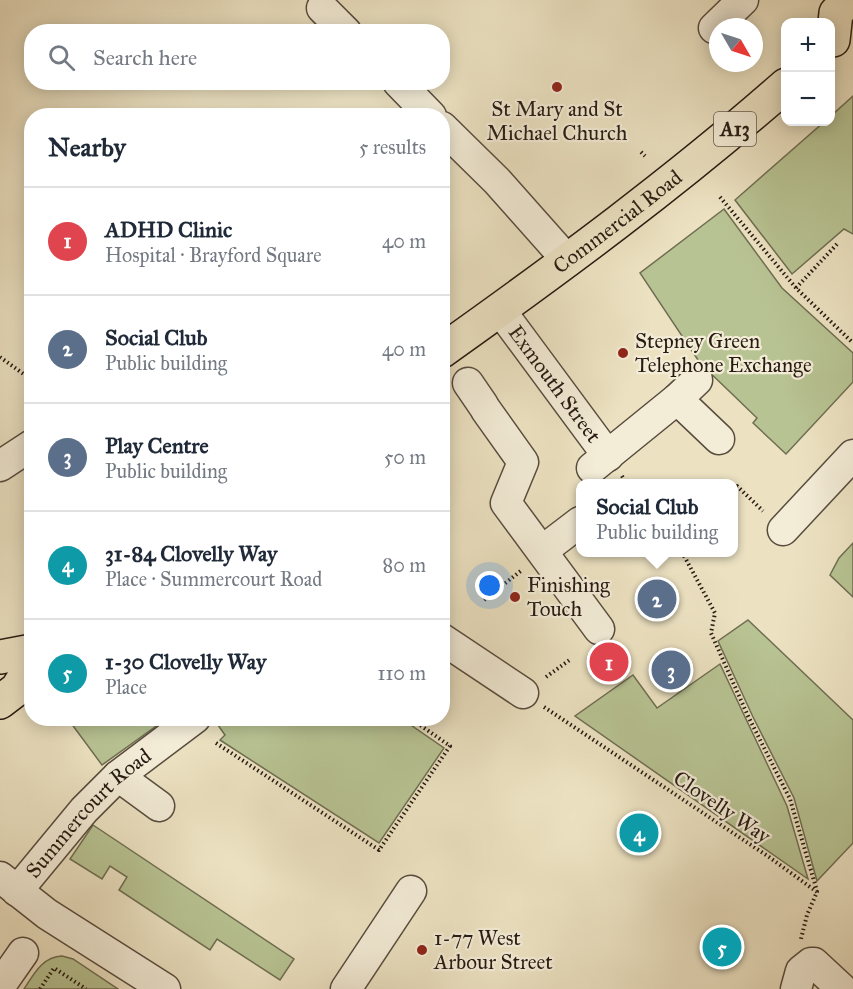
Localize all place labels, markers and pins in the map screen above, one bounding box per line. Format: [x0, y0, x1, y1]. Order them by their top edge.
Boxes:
marker: St Mary and St Michael Church [550, 80, 564, 94]
place label: St Mary and St Michael Church [486, 96, 628, 146]
place label: Stepney Green Telephone Exchange [635, 328, 812, 378]
marker: Stepney Green Telephone Exchange [616, 346, 630, 360]
place label: Finishing Touch [527, 572, 610, 622]
pin: 2 [638, 576, 676, 622]
marker: Finishing Touch [508, 590, 522, 604]
pin: 1 [590, 640, 628, 684]
pin: 3 [652, 648, 690, 692]
pin: 4 [620, 810, 658, 856]
pin: 5 [702, 924, 742, 970]
place label: 1-77 West Arbour Street [433, 925, 553, 975]
marker: 1-77 West Arbour Street [415, 943, 429, 957]

